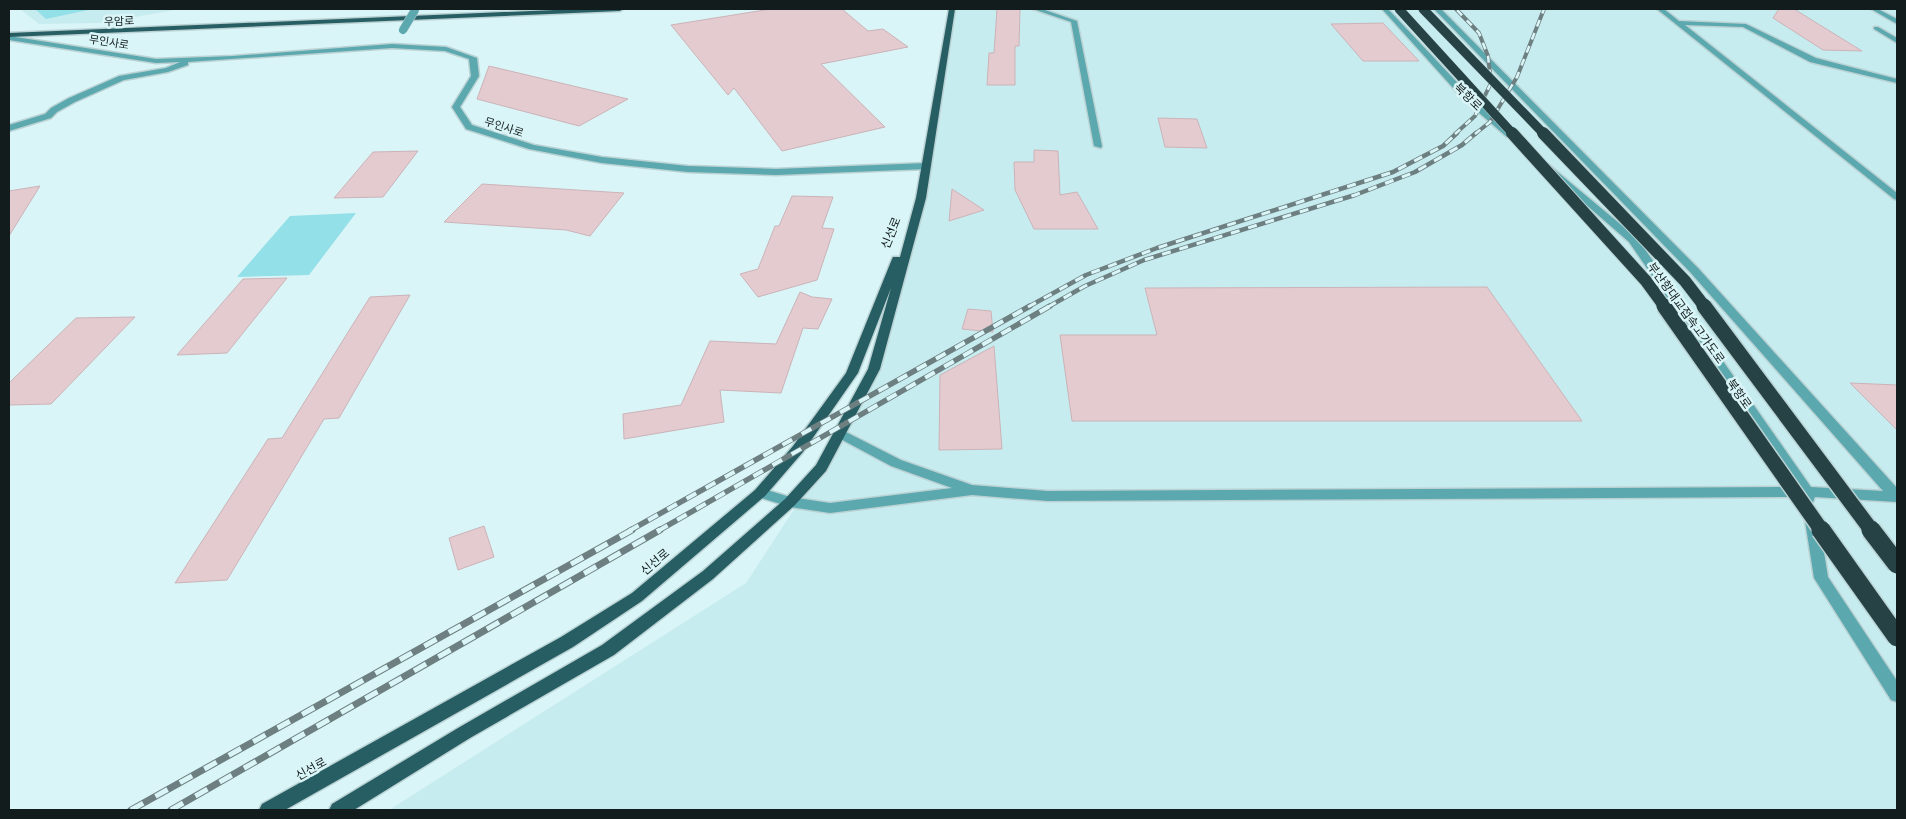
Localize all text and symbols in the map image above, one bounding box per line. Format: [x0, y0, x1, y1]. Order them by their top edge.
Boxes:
street label: 우암로 [104, 14, 134, 29]
street label: 무인사로 [88, 33, 130, 52]
street label: 북항로 [1451, 80, 1485, 114]
street label: 무인사로 [483, 115, 525, 140]
street label: 신선로 [878, 215, 904, 251]
street label: 부산항대교접속고가도로 [1645, 260, 1727, 366]
street label: 북항로 [1724, 376, 1754, 412]
street label: 신선로 [638, 546, 672, 578]
street label: 신선로 [293, 755, 329, 783]

